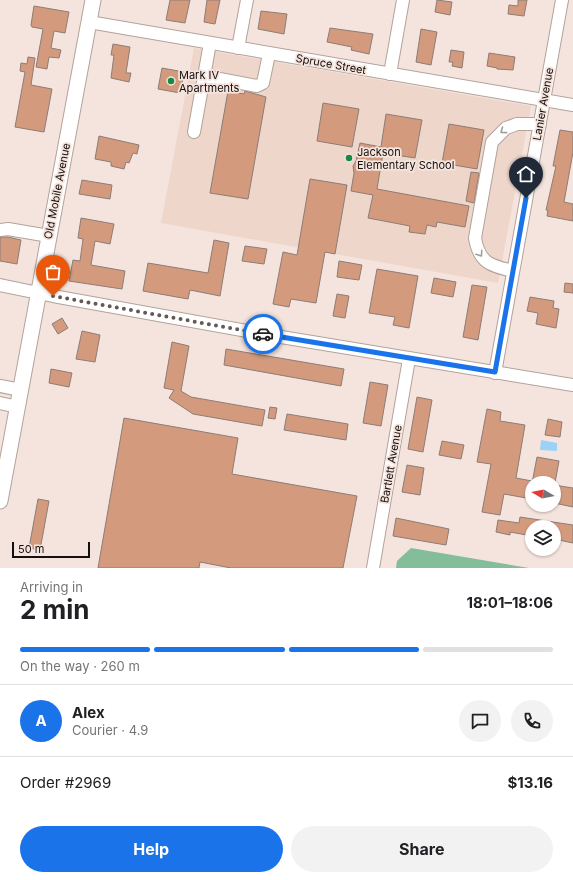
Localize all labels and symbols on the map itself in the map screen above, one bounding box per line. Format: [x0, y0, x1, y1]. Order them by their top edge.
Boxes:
street label: Spruce Street [295, 51, 368, 77]
street label: Lanier Avenue [530, 66, 556, 142]
place label: Mark IV Apartments [179, 68, 240, 95]
marker: Mark IV Apartments [166, 76, 176, 86]
one-way arrow [500, 126, 507, 133]
street label: Old Mobile Avenue [41, 142, 73, 240]
place label: Jackson Elementary School [357, 145, 454, 172]
marker: Jackson Elementary School [344, 153, 354, 163]
pin [509, 157, 543, 198]
one-way arrow [476, 249, 483, 256]
pin [36, 255, 70, 296]
courier [243, 314, 283, 354]
street label: Bartlett Avenue [377, 424, 405, 504]
north arrow [525, 476, 561, 512]
scale bar [12, 540, 90, 559]

